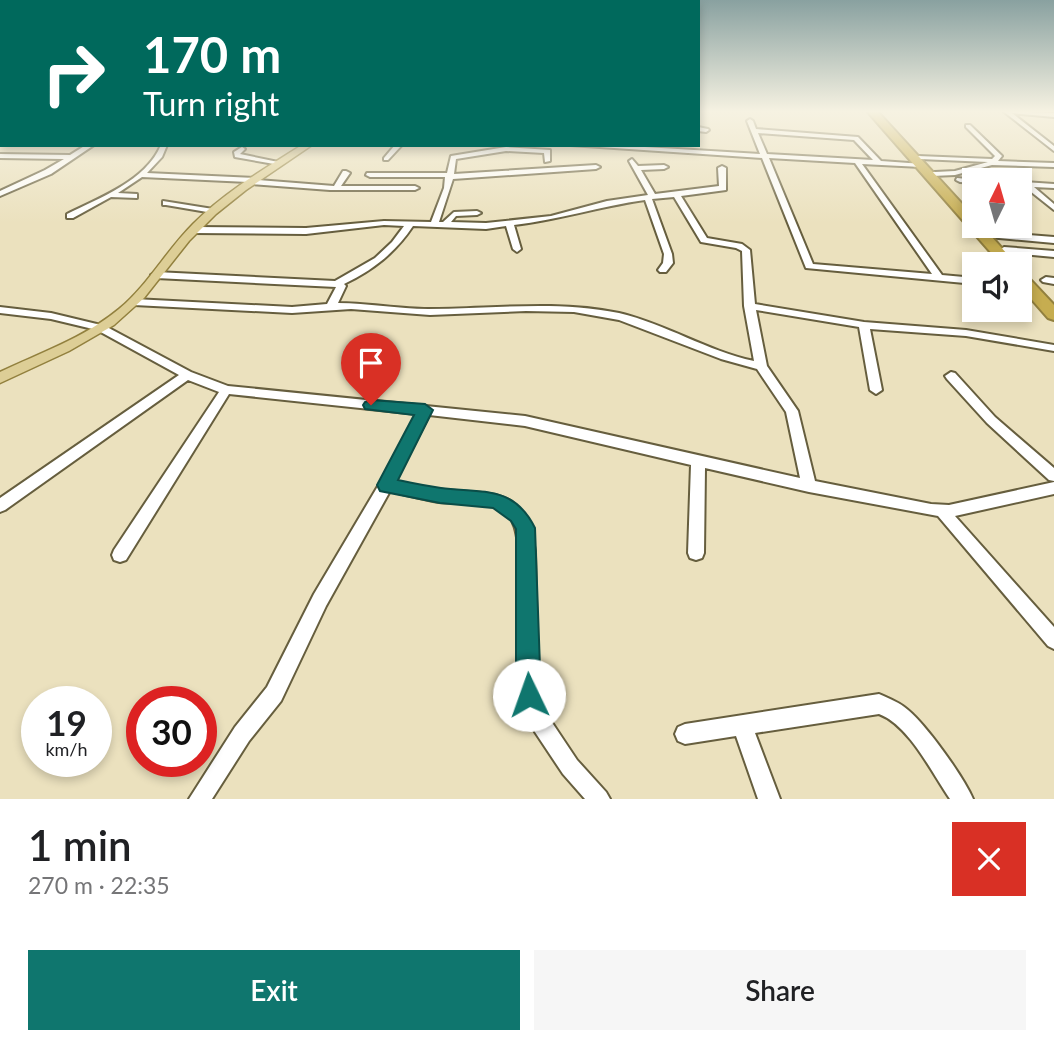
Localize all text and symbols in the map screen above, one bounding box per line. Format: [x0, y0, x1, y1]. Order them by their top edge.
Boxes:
text: 170 m [143, 25, 281, 83]
icon: right [28, 28, 119, 119]
text: Turn right [143, 84, 279, 123]
north arrow [962, 168, 1032, 238]
map controls [962, 168, 1032, 322]
button: sound [962, 252, 1032, 322]
pin [341, 333, 401, 405]
icon: arrive [352, 344, 390, 382]
position arrow [492, 658, 566, 732]
speed limit sign: 30 [126, 686, 217, 777]
text: 19 [46, 701, 87, 743]
text: km/h [45, 738, 88, 760]
text: 1 min [28, 820, 132, 870]
button: close [952, 822, 1026, 896]
text: 270 m · 22:35 [28, 871, 170, 899]
button: Exit [28, 950, 520, 1030]
button: Share [534, 950, 1026, 1030]

